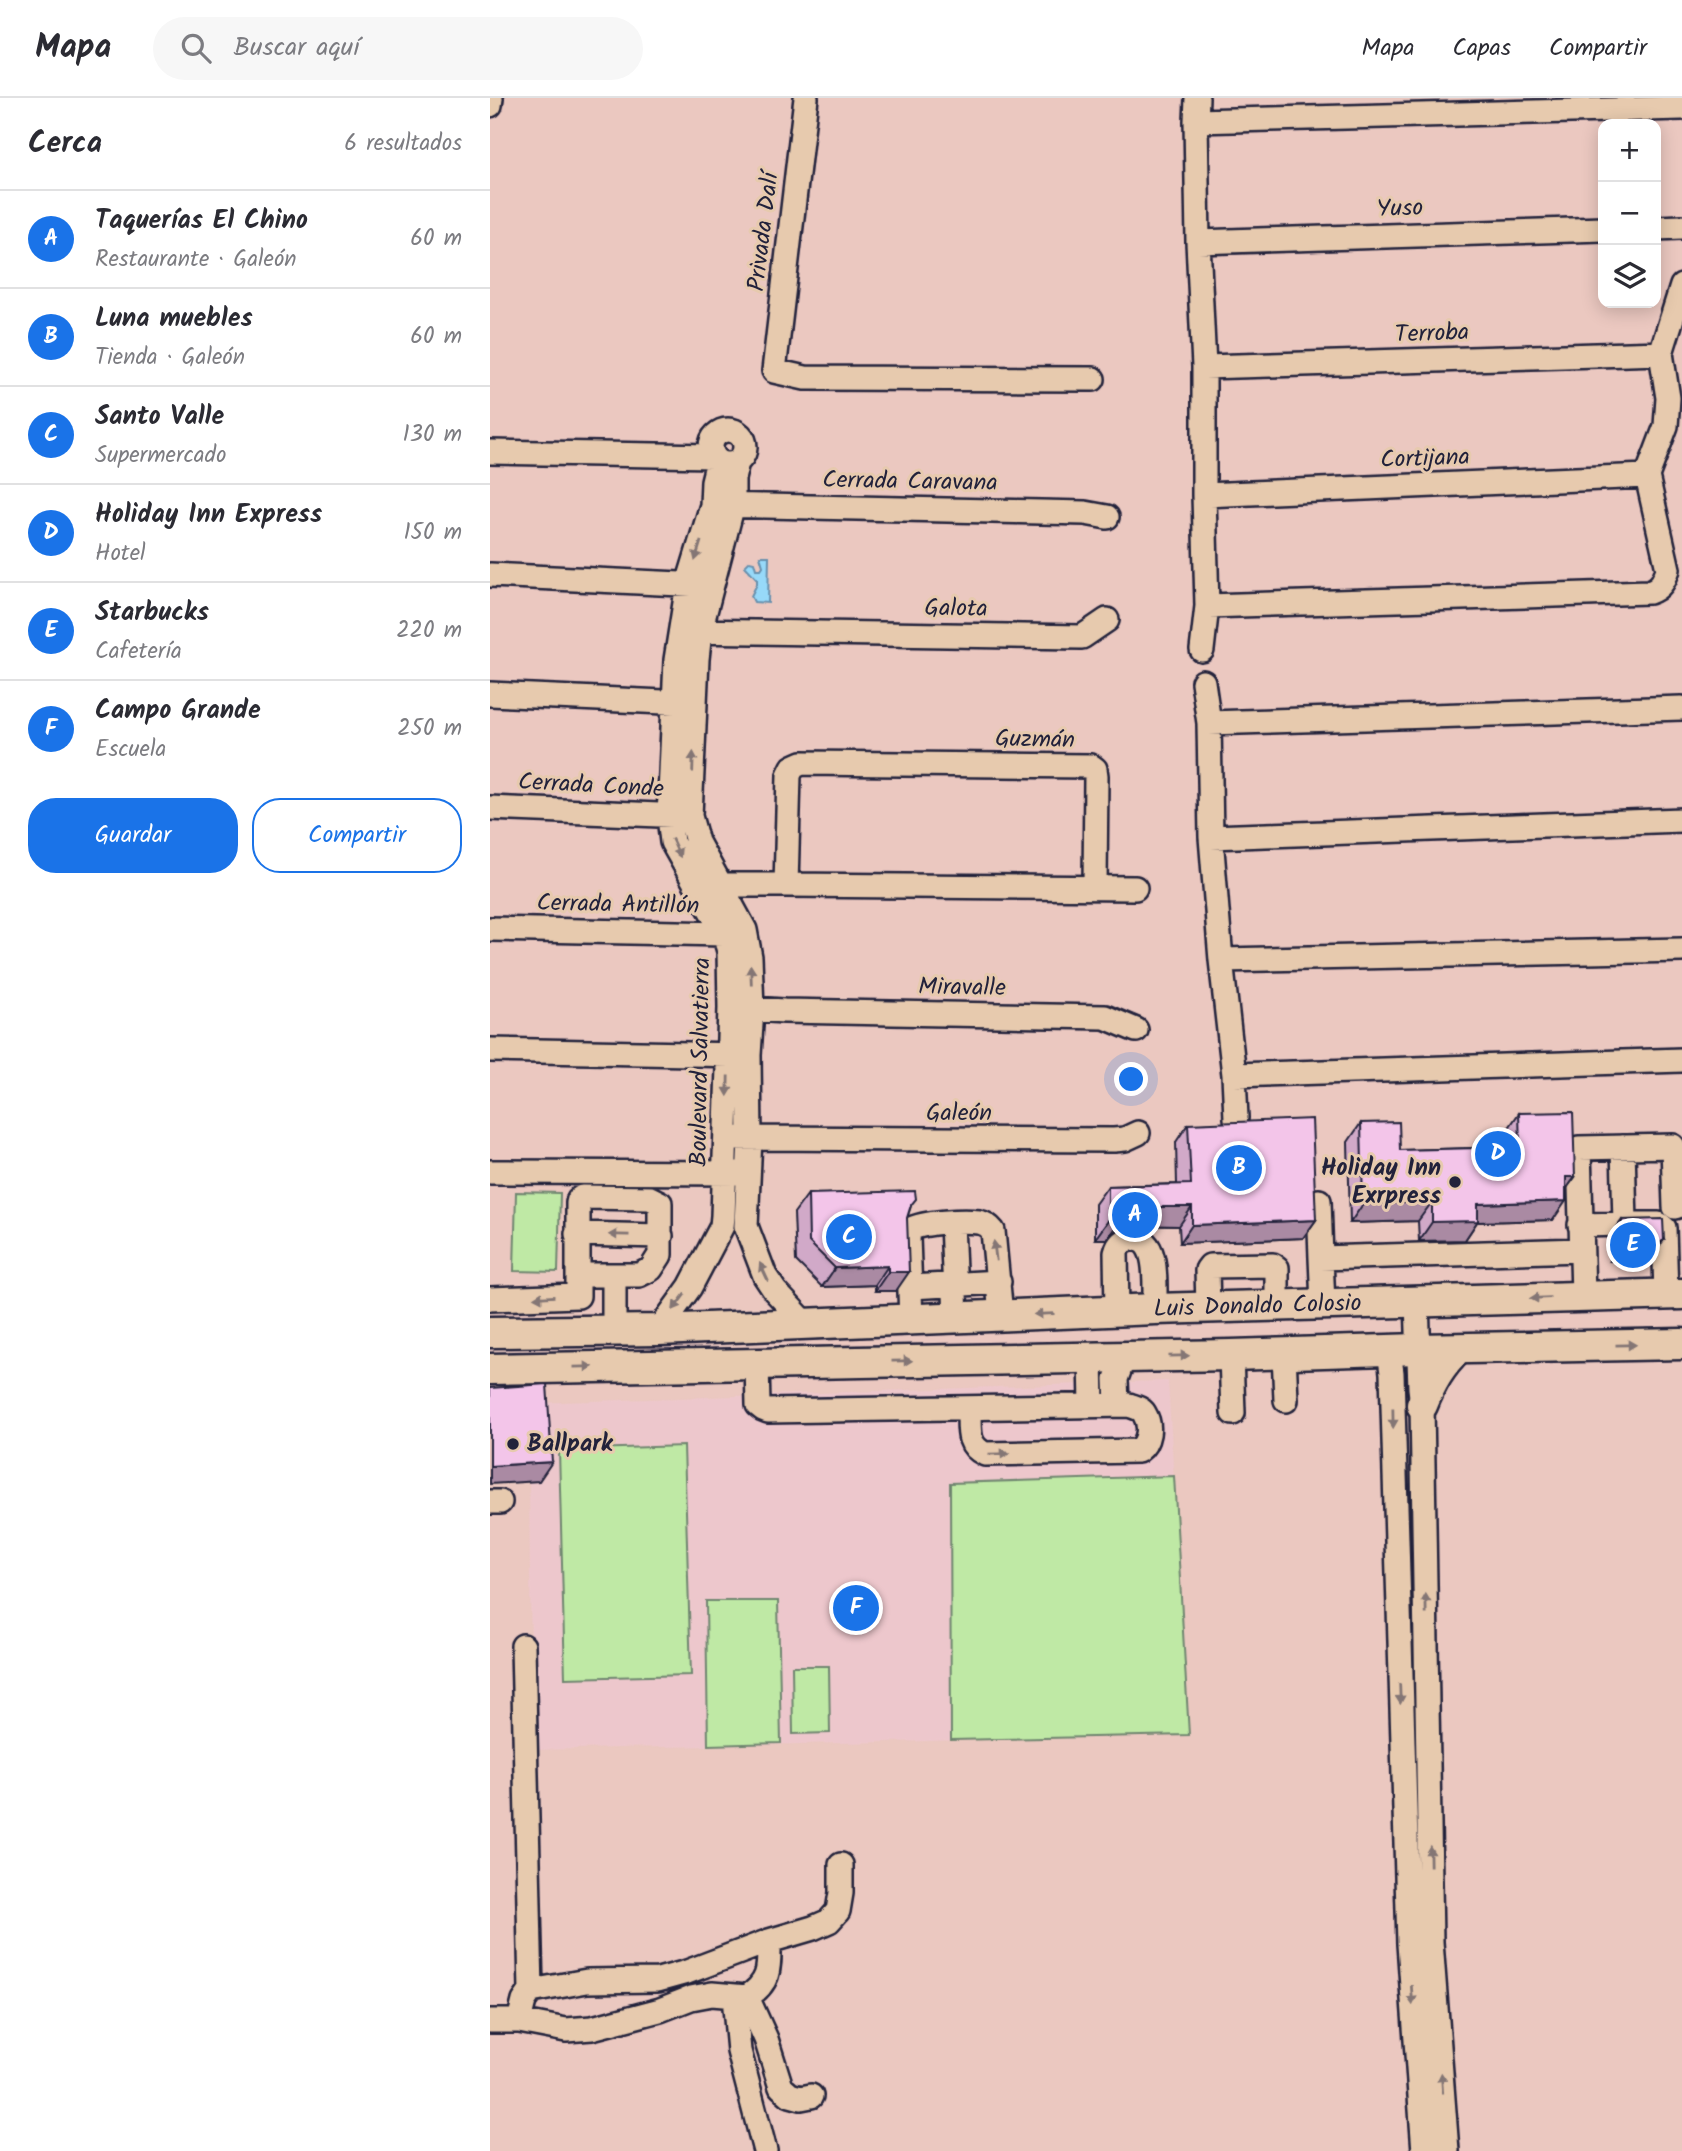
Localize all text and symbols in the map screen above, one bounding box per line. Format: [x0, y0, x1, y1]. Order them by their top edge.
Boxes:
search box [153, 17, 643, 80]
text: Mapa [35, 22, 111, 75]
text: Buscar aquí [233, 27, 360, 69]
icon: search [177, 29, 215, 67]
text: Mapa [1362, 29, 1414, 68]
text: Capas [1452, 29, 1511, 68]
text: Compartir [1549, 29, 1647, 68]
map controls [1598, 119, 1661, 308]
button: + [1598, 119, 1661, 182]
text: Cerca [28, 120, 102, 168]
text: 6 resultados [344, 126, 462, 162]
street label: Privada Dalí [737, 167, 791, 294]
button: − [1598, 182, 1661, 245]
street label: Yuso [1376, 189, 1424, 229]
text: Taquerías El Chino [95, 200, 308, 242]
text: A [44, 221, 58, 257]
text: 60 m [410, 221, 462, 257]
text: Restaurante · Galeón [95, 242, 297, 278]
button: layers [1598, 245, 1661, 308]
text: Luna muebles [95, 298, 253, 340]
street label: Terroba [1394, 313, 1470, 355]
text: B [44, 319, 58, 355]
text: 60 m [410, 319, 462, 355]
text: Tienda · Galeón [95, 340, 245, 376]
text: Santo Valle [95, 396, 224, 438]
text: C [44, 417, 58, 453]
text: 130 m [403, 417, 462, 453]
text: Supermercado [95, 438, 226, 474]
street label: Cortijana [1380, 438, 1470, 480]
street label: Cerrada Caravana [822, 461, 998, 503]
text: Holiday Inn Express [95, 494, 322, 536]
text: D [43, 515, 59, 551]
text: 150 m [403, 515, 462, 551]
text: Hotel [95, 536, 146, 572]
one-way arrow [692, 541, 703, 562]
street label: Galota [924, 589, 988, 629]
text: Starbucks [95, 592, 209, 634]
text: E [45, 613, 57, 649]
text: 220 m [396, 613, 462, 649]
text: Cafetería [95, 634, 182, 670]
text: Campo Grande [95, 690, 261, 732]
text: F [45, 711, 57, 747]
text: 250 m [397, 711, 462, 747]
street label: Guzmán [995, 720, 1075, 760]
text: Escuela [95, 732, 166, 768]
one-way arrow [687, 750, 698, 772]
street label: Cerrada Conde [517, 763, 665, 809]
button: Guardar [28, 798, 238, 873]
button: Compartir [252, 798, 462, 873]
one-way arrow [670, 838, 682, 858]
street label: Cerrada Antillón [536, 884, 700, 926]
street label: Boulevard Salvatierra [680, 957, 722, 1167]
one-way arrow [745, 964, 756, 986]
street label: Miravalle [918, 968, 1006, 1008]
your location [1114, 1062, 1148, 1096]
one-way arrow [722, 1076, 734, 1098]
street label: Galeón [926, 1094, 992, 1133]
pin: D [1475, 1128, 1521, 1180]
pin: B [1216, 1142, 1262, 1194]
place label: Holiday Inn Exrpress [1321, 1149, 1441, 1216]
marker: Holiday Inn Exrpress [1447, 1174, 1463, 1190]
pin: A [1112, 1189, 1158, 1241]
pin: C [826, 1211, 872, 1263]
pin: E [1610, 1219, 1656, 1271]
one-way arrow [608, 1229, 630, 1241]
one-way arrow [990, 1240, 1001, 1262]
one-way arrow [759, 1262, 770, 1283]
street label: Luis Donaldo Colosio [1153, 1284, 1362, 1329]
one-way arrow [533, 1291, 555, 1302]
one-way arrow [1529, 1292, 1551, 1303]
one-way arrow [672, 1293, 686, 1311]
one-way arrow [1032, 1308, 1054, 1319]
one-way arrow [1616, 1339, 1638, 1351]
one-way arrow [1168, 1350, 1190, 1362]
one-way arrow [891, 1355, 913, 1367]
one-way arrow [572, 1361, 594, 1373]
one-way arrow [1387, 1407, 1398, 1429]
place label: Ballpark [527, 1425, 614, 1464]
marker: Ballpark [505, 1436, 521, 1452]
one-way arrow [988, 1448, 1010, 1460]
pin: F [833, 1582, 879, 1634]
one-way arrow [1420, 1593, 1432, 1615]
one-way arrow [1395, 1683, 1406, 1705]
one-way arrow [1424, 1845, 1436, 1867]
one-way arrow [1407, 1984, 1418, 2006]
one-way arrow [1436, 2072, 1447, 2094]

